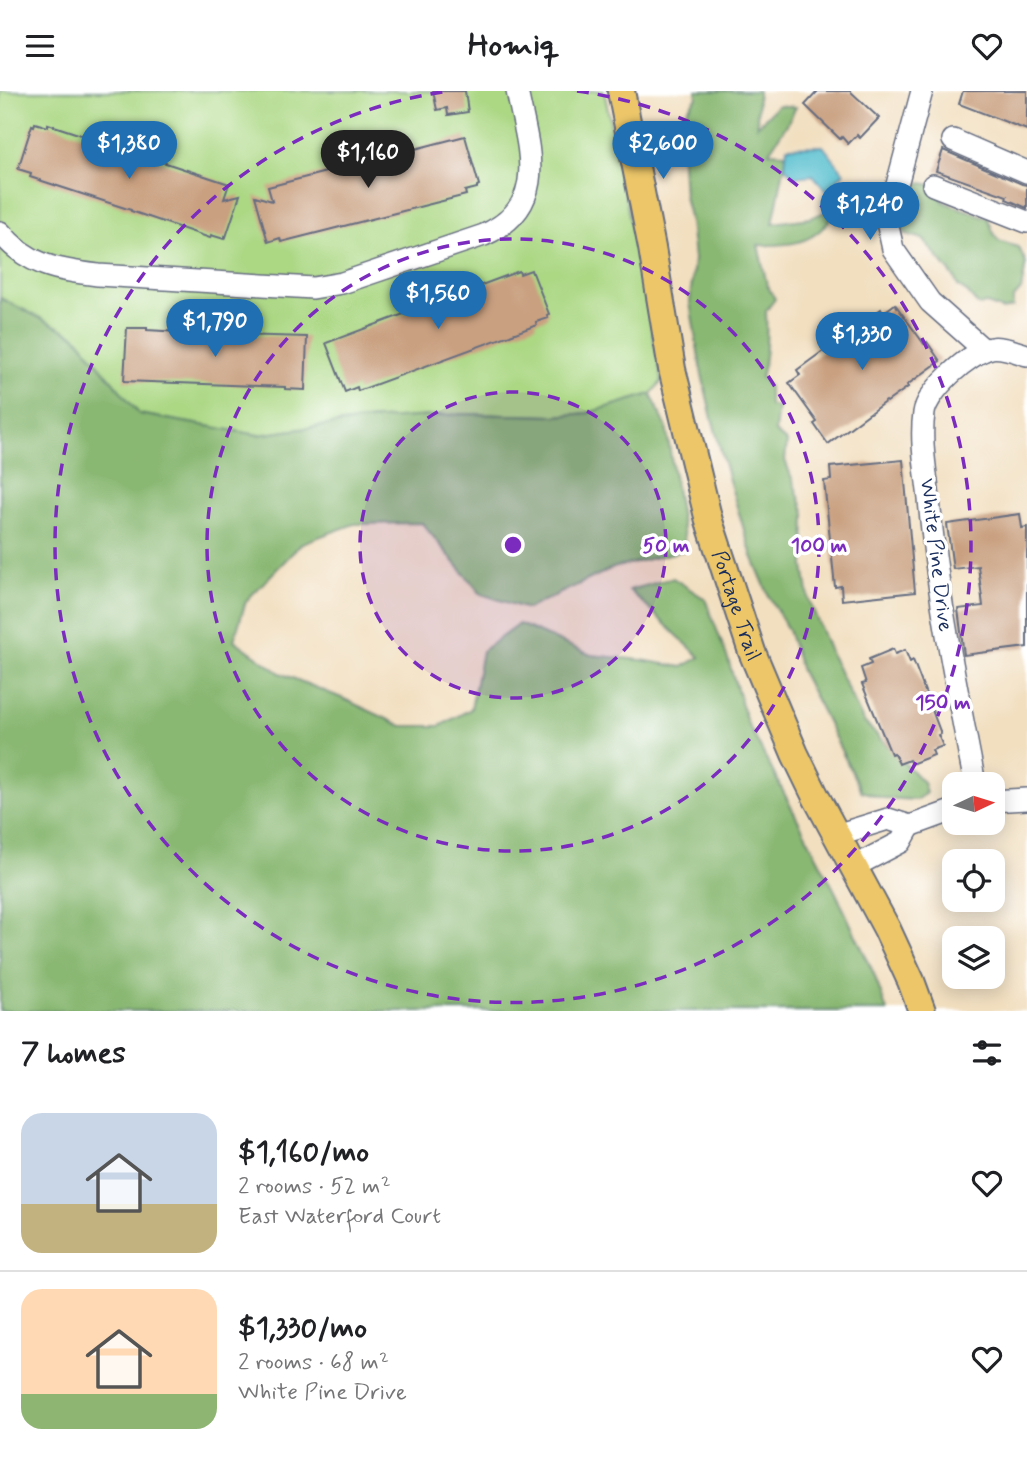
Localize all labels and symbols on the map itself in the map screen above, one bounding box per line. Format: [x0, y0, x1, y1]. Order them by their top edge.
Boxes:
pin: $1,380 [72, 122, 186, 181]
pin: $2,600 [606, 122, 720, 181]
pin: $1,160 [311, 131, 425, 190]
pin: $1,240 [813, 183, 927, 242]
pin: $1,560 [381, 271, 495, 331]
pin: $1,790 [158, 299, 272, 359]
pin: $1,330 [805, 313, 919, 372]
street label: White Pine Drive [913, 477, 959, 633]
text: 50 m [643, 532, 690, 560]
text: 100 m [791, 532, 847, 560]
centre of rings [501, 533, 525, 557]
street label: Portage Trail [705, 547, 767, 665]
text: 150 m [915, 689, 971, 717]
north arrow [942, 772, 1004, 835]

